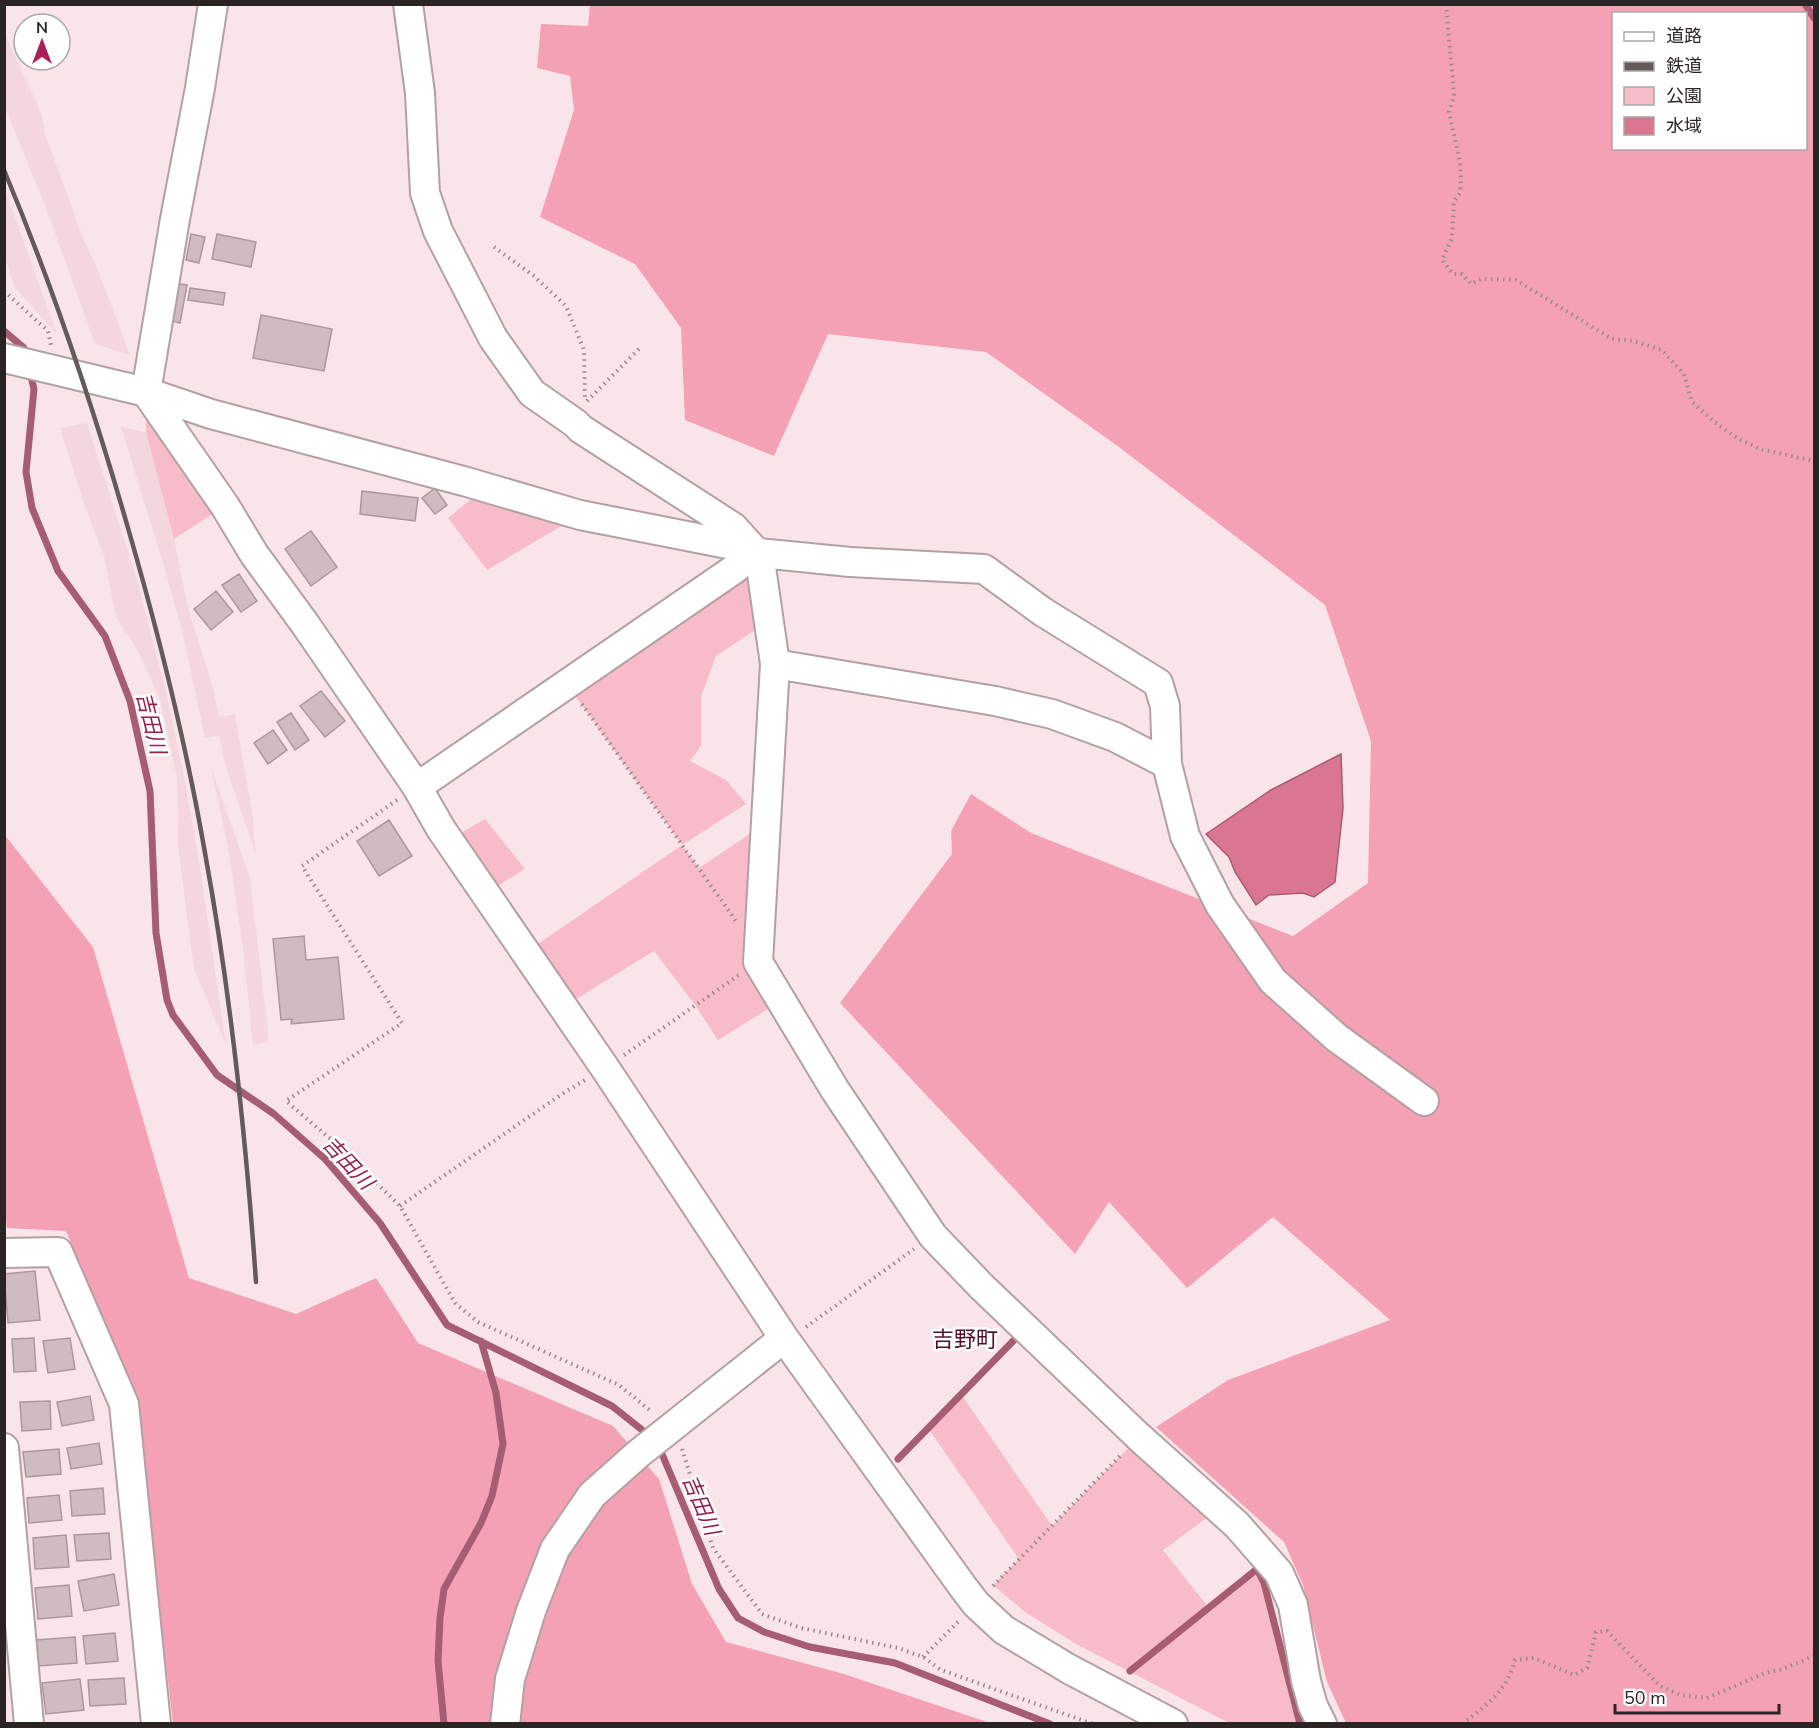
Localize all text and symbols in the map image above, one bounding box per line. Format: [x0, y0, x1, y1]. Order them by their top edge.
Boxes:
north arrow [12, 12, 72, 72]
legend [1612, 12, 1807, 150]
text: N [36, 17, 48, 39]
text: 道路 [1666, 24, 1702, 48]
text: 鉄道 [1666, 54, 1702, 78]
text: 公園 [1666, 84, 1702, 108]
text: 水域 [1666, 114, 1702, 138]
water label: 吉田川 [130, 689, 173, 759]
water label: 吉田川 [316, 1130, 381, 1197]
district label: 吉野町 [932, 1325, 998, 1355]
water label: 吉田川 [676, 1471, 727, 1541]
scale bar [1615, 1677, 1778, 1715]
text: 50 m [1624, 1686, 1666, 1710]

